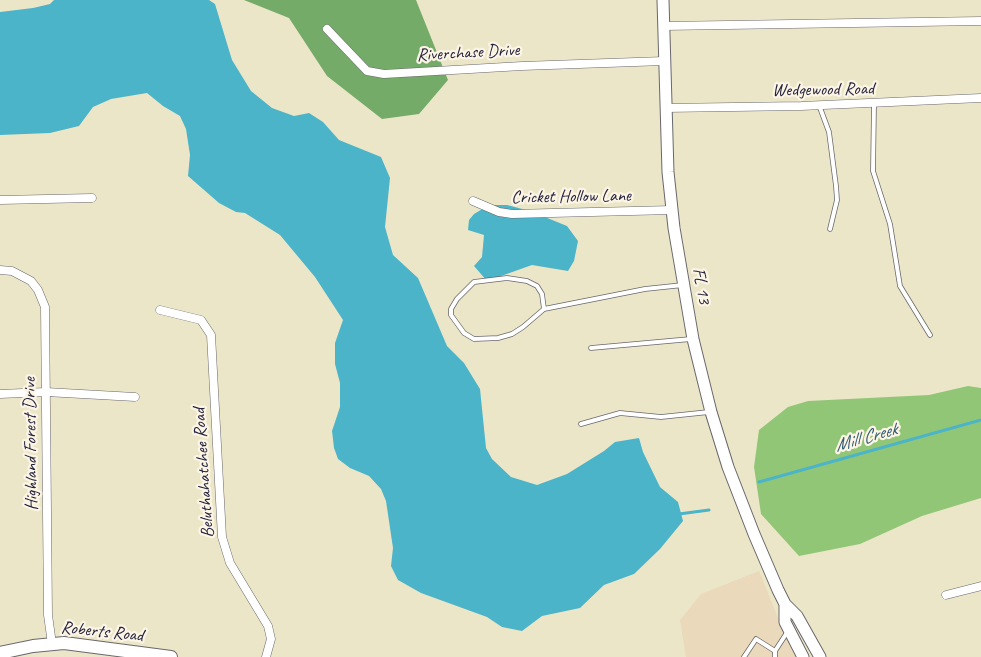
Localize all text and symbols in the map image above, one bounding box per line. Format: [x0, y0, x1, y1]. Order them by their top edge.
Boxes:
street label: Riverchase Drive [416, 40, 520, 66]
street label: Wedgewood Road [772, 78, 874, 102]
street label: Cricket Hollow Lane [511, 185, 631, 209]
street label: FL 13 [687, 266, 715, 306]
street label: Highland Forest Drive [19, 377, 43, 511]
street label: Beluthahatchee Road [189, 407, 219, 539]
water label: Mill Creek [832, 418, 900, 458]
street label: Roberts Road [60, 617, 144, 647]

